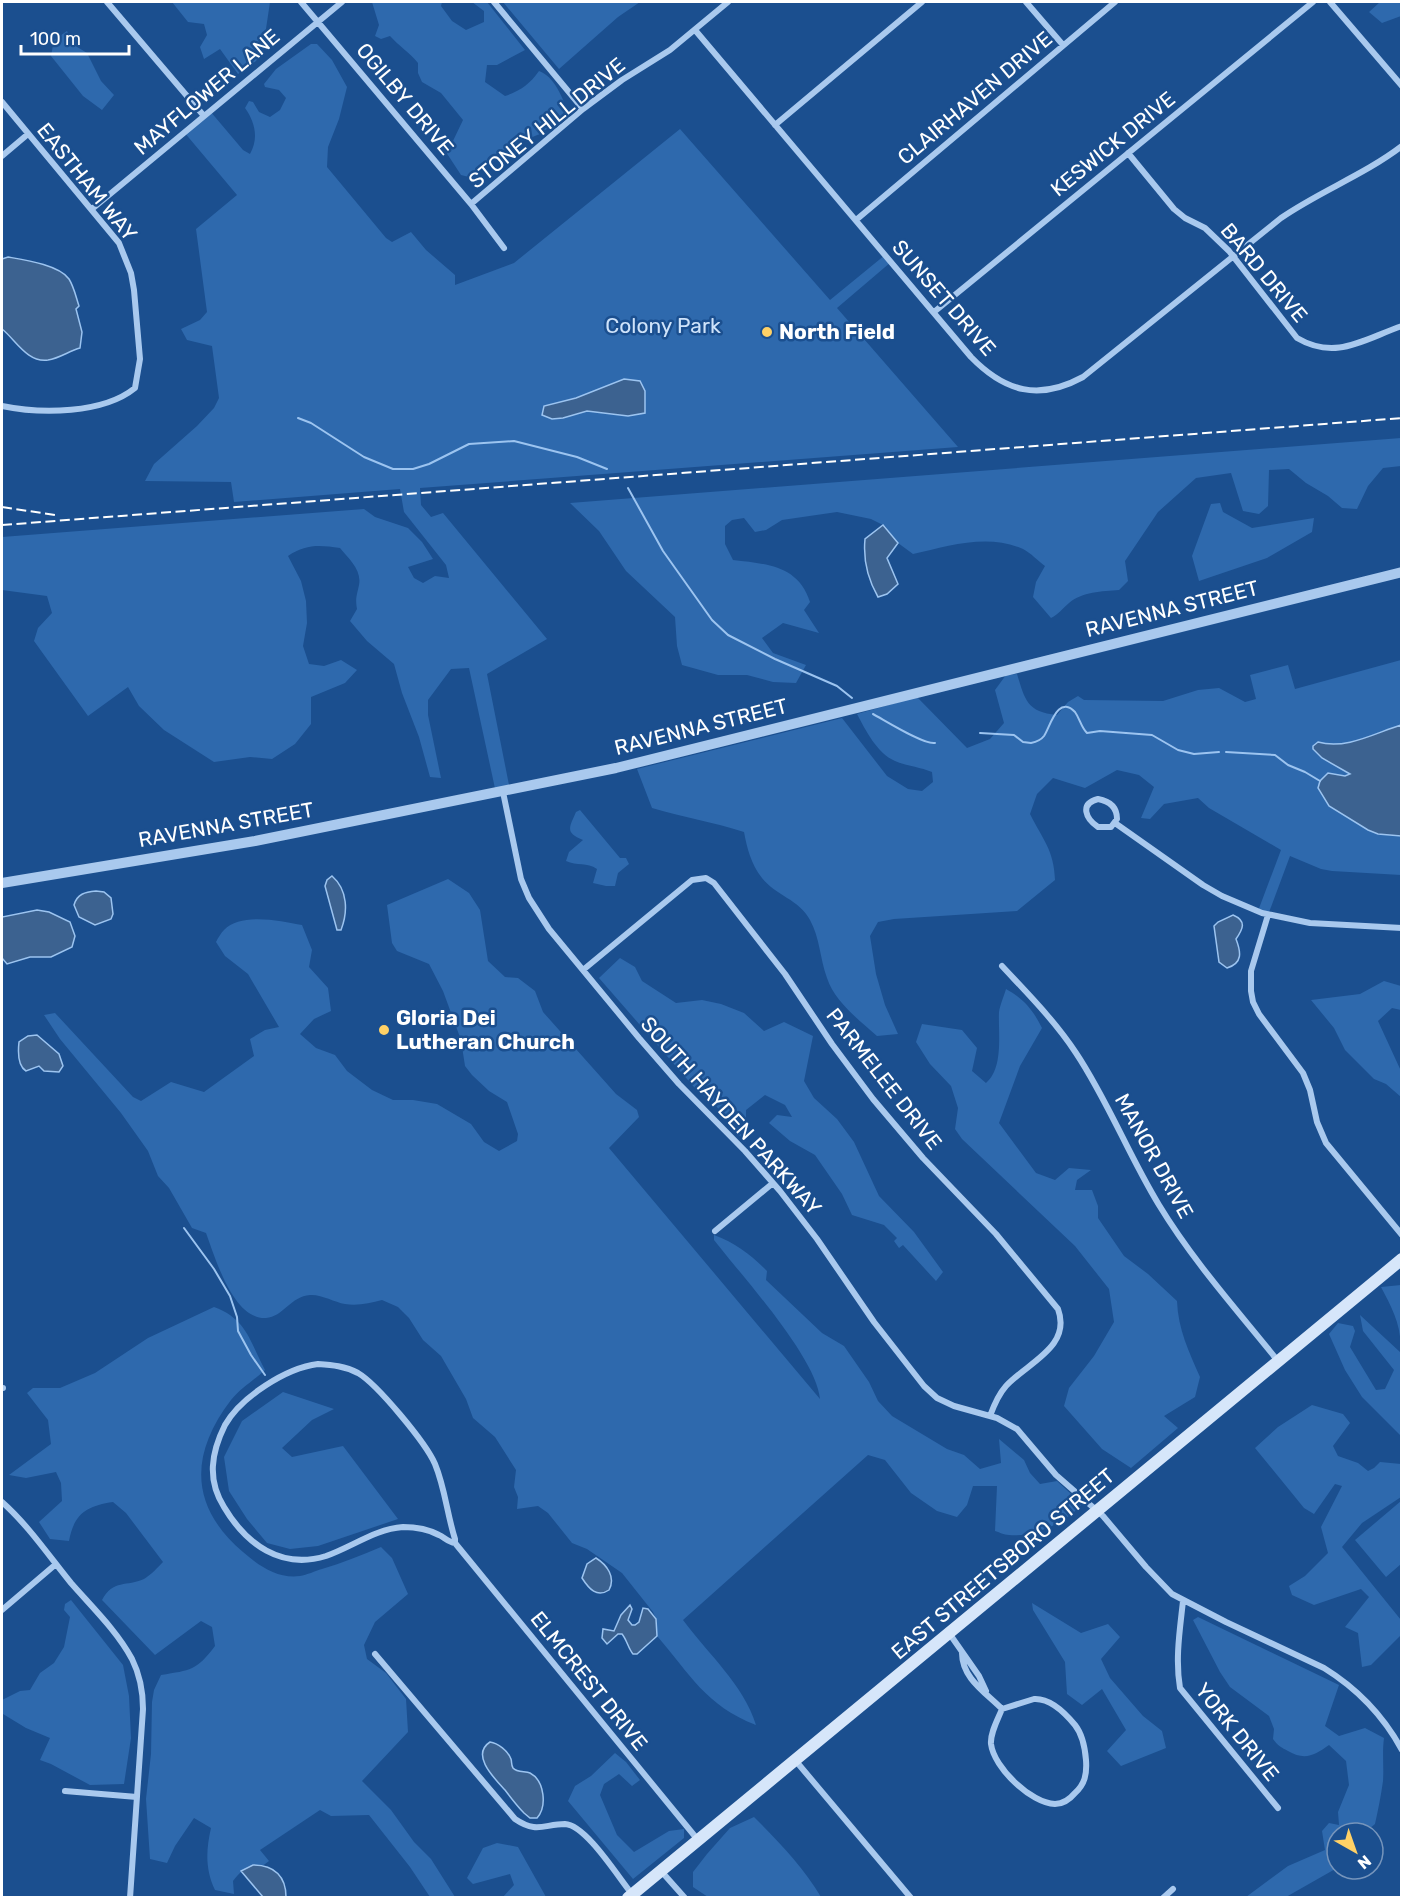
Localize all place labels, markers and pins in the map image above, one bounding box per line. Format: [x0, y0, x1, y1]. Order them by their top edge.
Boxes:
place label: North Field [779, 319, 895, 344]
marker: North Field [760, 325, 774, 339]
place label: Gloria Dei Lutheran Church [396, 1005, 575, 1054]
marker: Gloria Dei Lutheran Church [377, 1023, 391, 1037]

